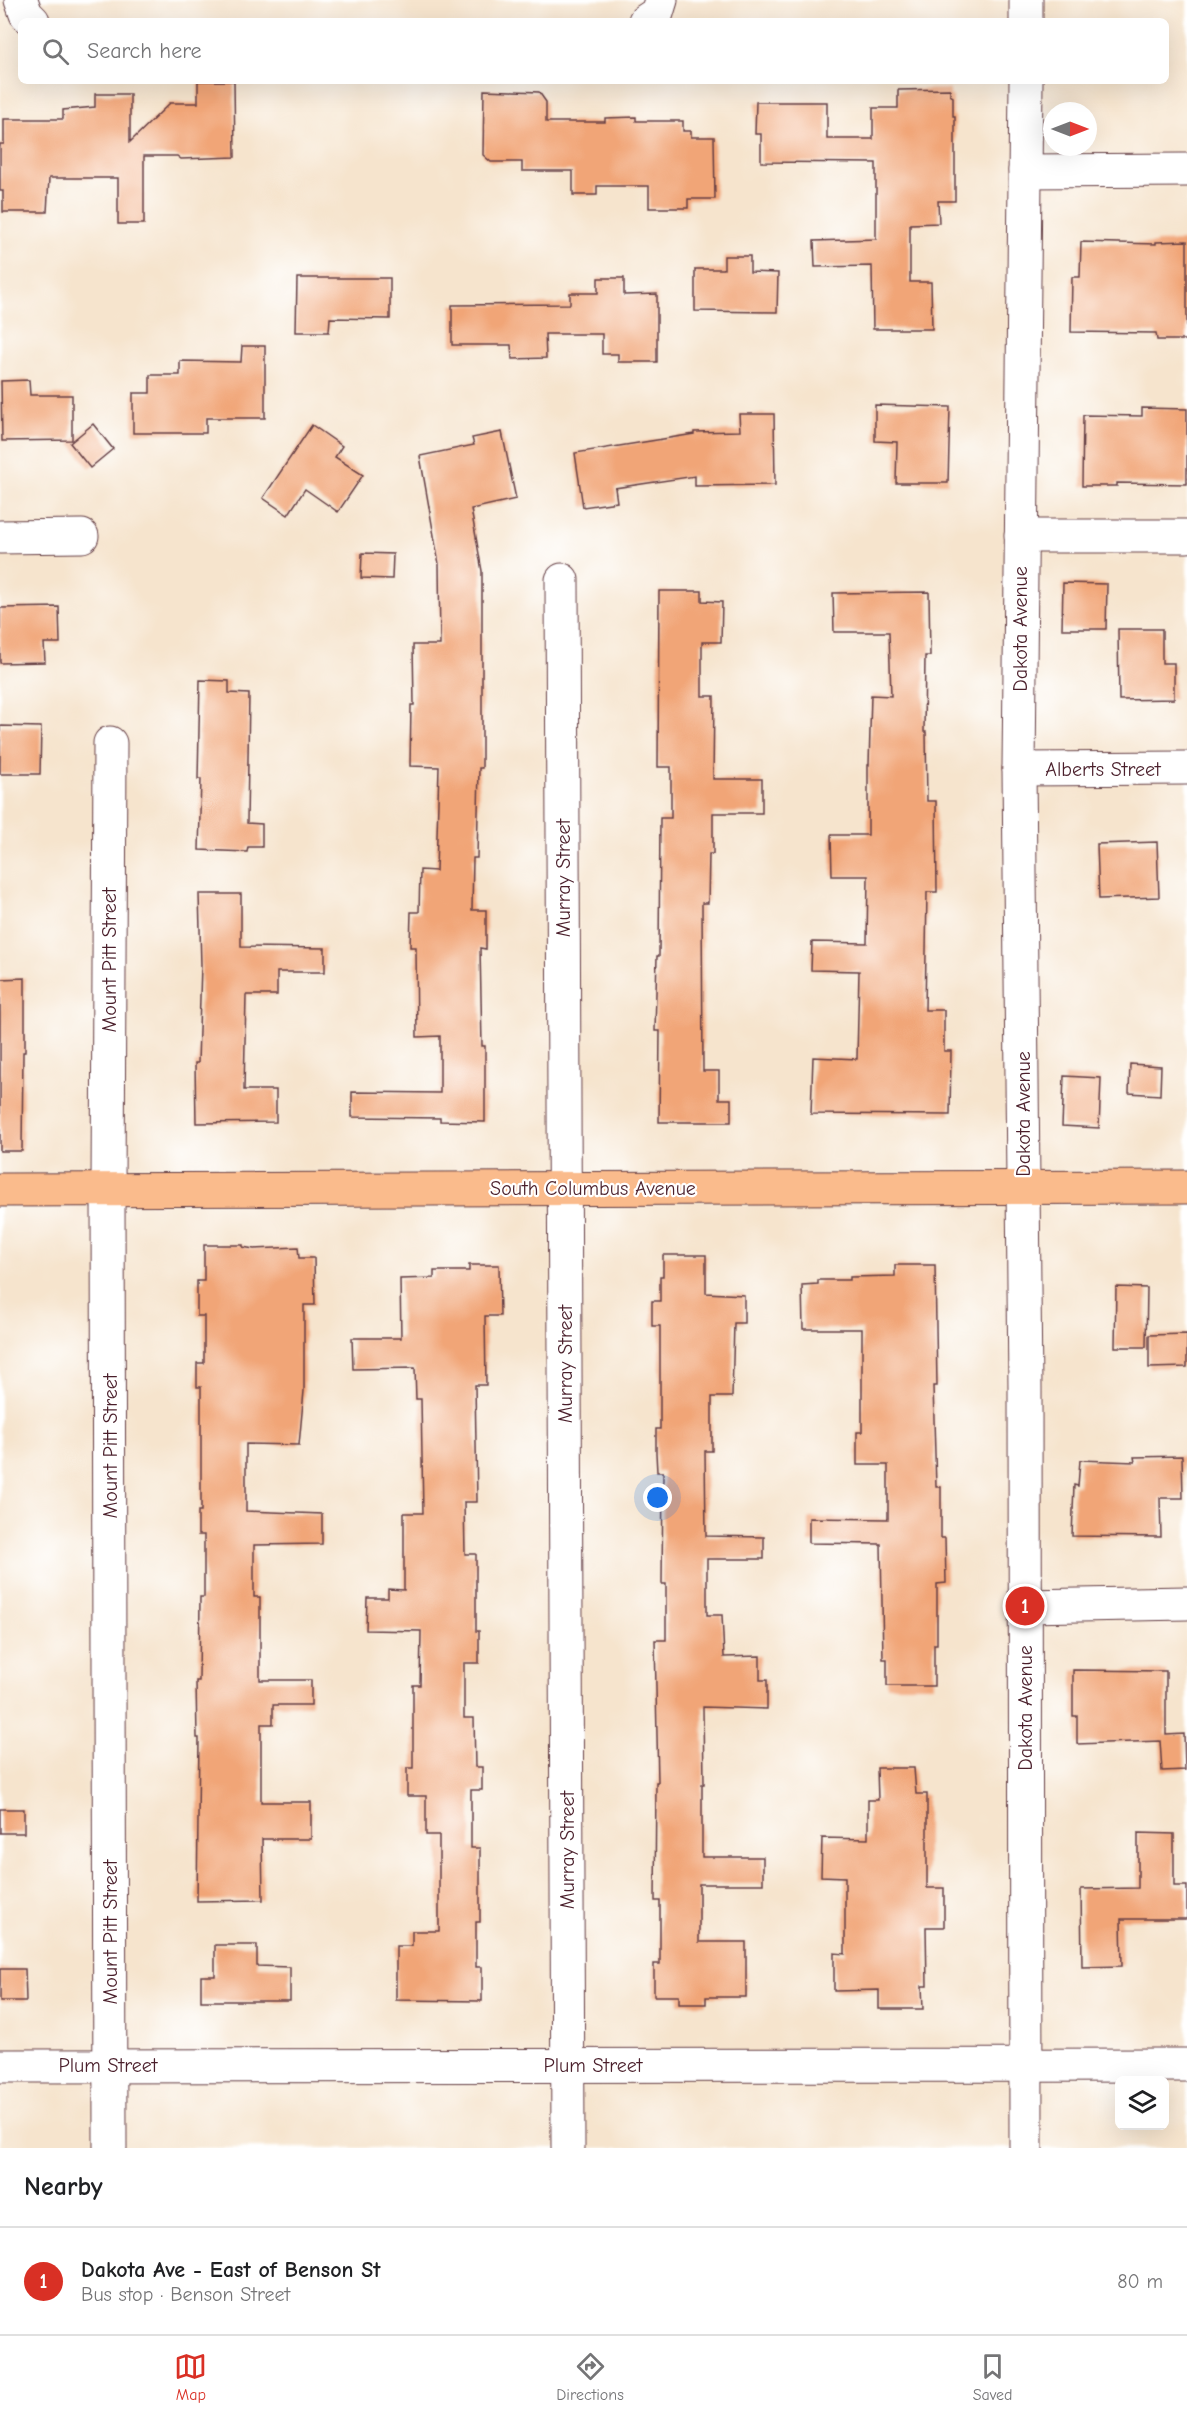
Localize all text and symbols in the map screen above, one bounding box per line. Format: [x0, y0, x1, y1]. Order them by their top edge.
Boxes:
search box [18, 18, 1169, 84]
icon: search [39, 35, 72, 68]
text: Search here [87, 38, 202, 64]
north arrow [1043, 102, 1097, 156]
street label: Dakota Avenue [1009, 566, 1032, 692]
street label: Alberts Street [1045, 758, 1162, 781]
street label: Murray Street [552, 817, 575, 937]
street label: Mount Pitt Street [98, 886, 121, 1032]
street label: Dakota Avenue [1012, 1051, 1035, 1177]
street label: South Columbus Avenue [490, 1177, 696, 1200]
street label: Murray Street [554, 1303, 577, 1423]
street label: Mount Pitt Street [99, 1372, 122, 1518]
your location [643, 1483, 672, 1512]
pin: 1 [1006, 1584, 1044, 1628]
street label: Dakota Avenue [1014, 1645, 1037, 1771]
street label: Murray Street [556, 1789, 579, 1909]
street label: Mount Pitt Street [99, 1858, 122, 2004]
street label: Plum Street [58, 2054, 159, 2077]
street label: Plum Street [543, 2054, 644, 2077]
map controls [1115, 2076, 1169, 2130]
button: layers [1115, 2076, 1169, 2130]
text: Nearby [24, 2172, 103, 2202]
text: Dakota Ave - East of Benson St [81, 2257, 381, 2283]
text: 1 [40, 2270, 47, 2293]
text: 80 m [1117, 2270, 1163, 2293]
text: Bus stop · Benson Street [81, 2283, 290, 2306]
tab: Map [174, 2350, 207, 2404]
tab: Directions [556, 2350, 624, 2404]
tab: Saved [973, 2350, 1013, 2404]

